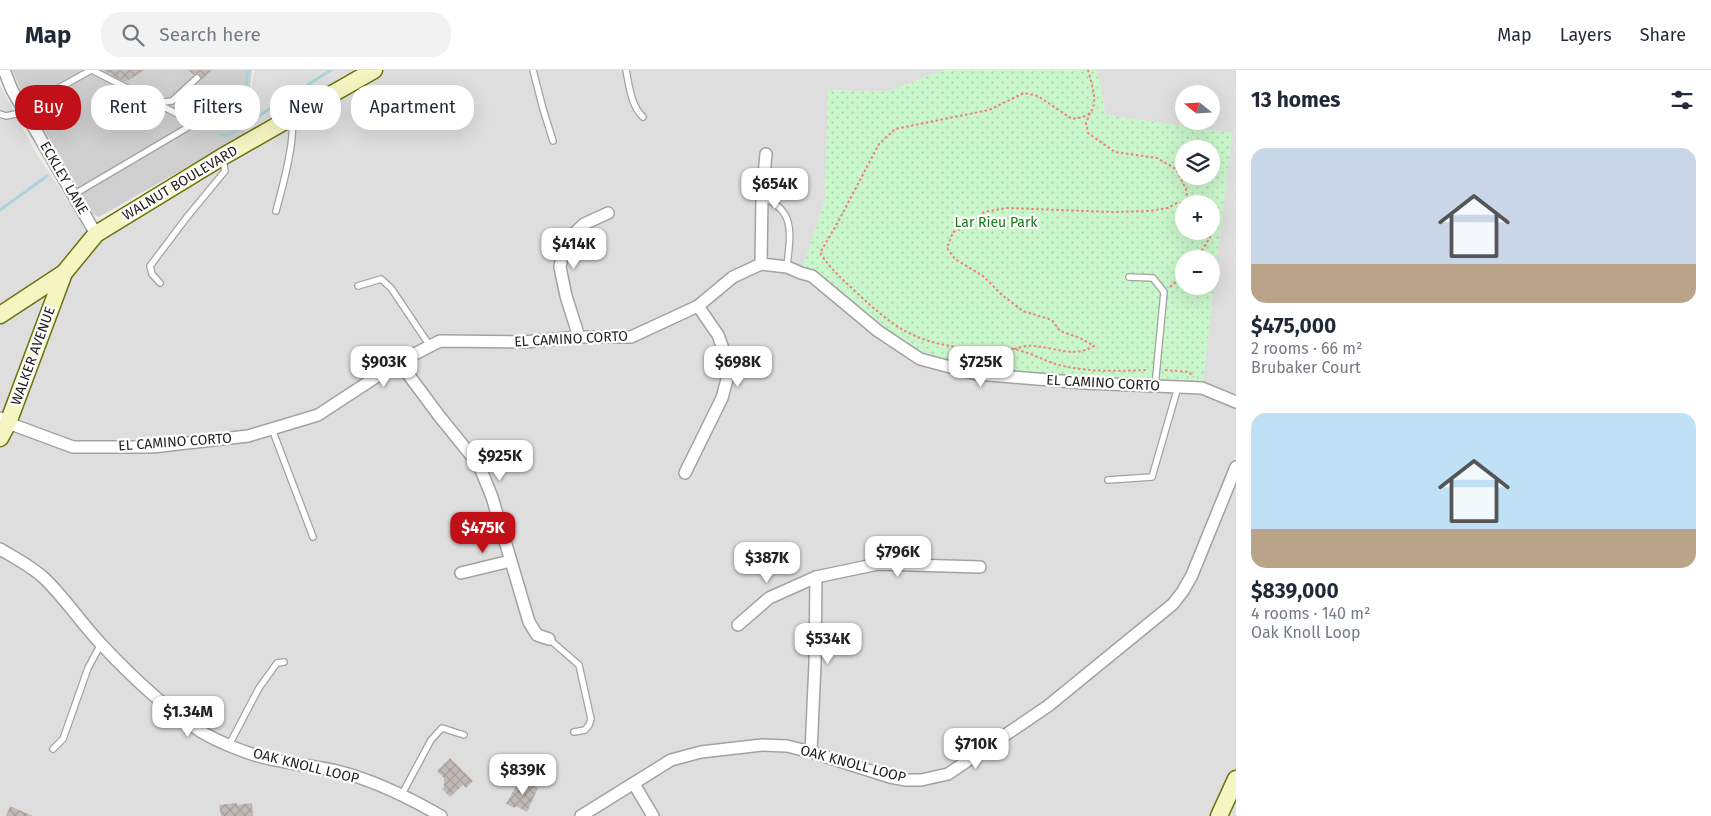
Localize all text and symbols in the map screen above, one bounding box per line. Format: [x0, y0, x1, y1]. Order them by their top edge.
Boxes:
search box [101, 12, 451, 57]
text: Map [25, 21, 71, 49]
icon: search [119, 21, 147, 49]
text: Search here [159, 23, 261, 46]
text: Map [1497, 24, 1532, 46]
text: Layers [1560, 24, 1612, 46]
text: Share [1640, 24, 1686, 46]
chip: Buy [15, 85, 81, 130]
chip: Rent [91, 85, 165, 130]
chip: Filters [175, 85, 260, 130]
chip: New [270, 85, 341, 130]
chip: Apartment [351, 85, 474, 130]
north arrow [1175, 85, 1220, 130]
map controls [1175, 85, 1220, 295]
icon: filters [1668, 86, 1696, 114]
text: 13 homes [1251, 87, 1341, 113]
street label: ECKLEY LANE [36, 139, 92, 217]
button: layers [1175, 140, 1220, 185]
street label: WALNUT BOULEVARD [119, 142, 241, 224]
pin: $654K [740, 168, 810, 210]
text: $654K [752, 174, 798, 193]
icon: home [1429, 181, 1519, 271]
button: + [1175, 195, 1220, 240]
park label: Lar Rieu Park [954, 214, 1038, 231]
pin: $414K [539, 228, 609, 270]
text: $414K [552, 234, 596, 253]
button: − [1175, 250, 1220, 295]
street label: WALKER AVENUE [7, 304, 59, 408]
text: $475,000 [1251, 313, 1336, 339]
street label: EL CAMINO CORTO [514, 328, 628, 350]
text: 2 rooms · 66 m² [1251, 339, 1362, 358]
pin: $903K [349, 346, 419, 388]
pin: $698K [703, 346, 773, 388]
pin: $725K [946, 346, 1016, 388]
text: $903K [361, 352, 407, 371]
text: $698K [715, 352, 761, 371]
text: $725K [960, 352, 1002, 371]
text: Brubaker Court [1251, 358, 1361, 377]
street label: EL CAMINO CORTO [1046, 372, 1160, 394]
street label: EL CAMINO CORTO [118, 430, 232, 454]
pin: $925K [465, 440, 535, 482]
text: $925K [478, 446, 522, 465]
icon: home [1429, 446, 1519, 536]
pin: $475K [448, 512, 518, 554]
text: $475K [461, 518, 505, 537]
pin: $796K [863, 536, 933, 578]
pin: $387K [732, 542, 802, 584]
text: $796K [876, 542, 920, 561]
text: $387K [745, 548, 789, 567]
text: $839,000 [1251, 578, 1339, 604]
text: 4 rooms · 140 m² [1251, 604, 1370, 623]
pin: $534K [793, 622, 863, 665]
text: Oak Knoll Loop [1251, 623, 1361, 642]
text: $534K [806, 629, 850, 648]
pin: $1.34M [147, 696, 229, 738]
text: $1.34M [163, 702, 213, 721]
pin: $710K [941, 728, 1011, 770]
text: $710K [955, 734, 997, 753]
street label: OAK KNOLL LOOP [798, 742, 908, 786]
street label: OAK KNOLL LOOP [251, 745, 361, 787]
pin: $839K [488, 754, 558, 796]
text: $839K [500, 760, 546, 779]

